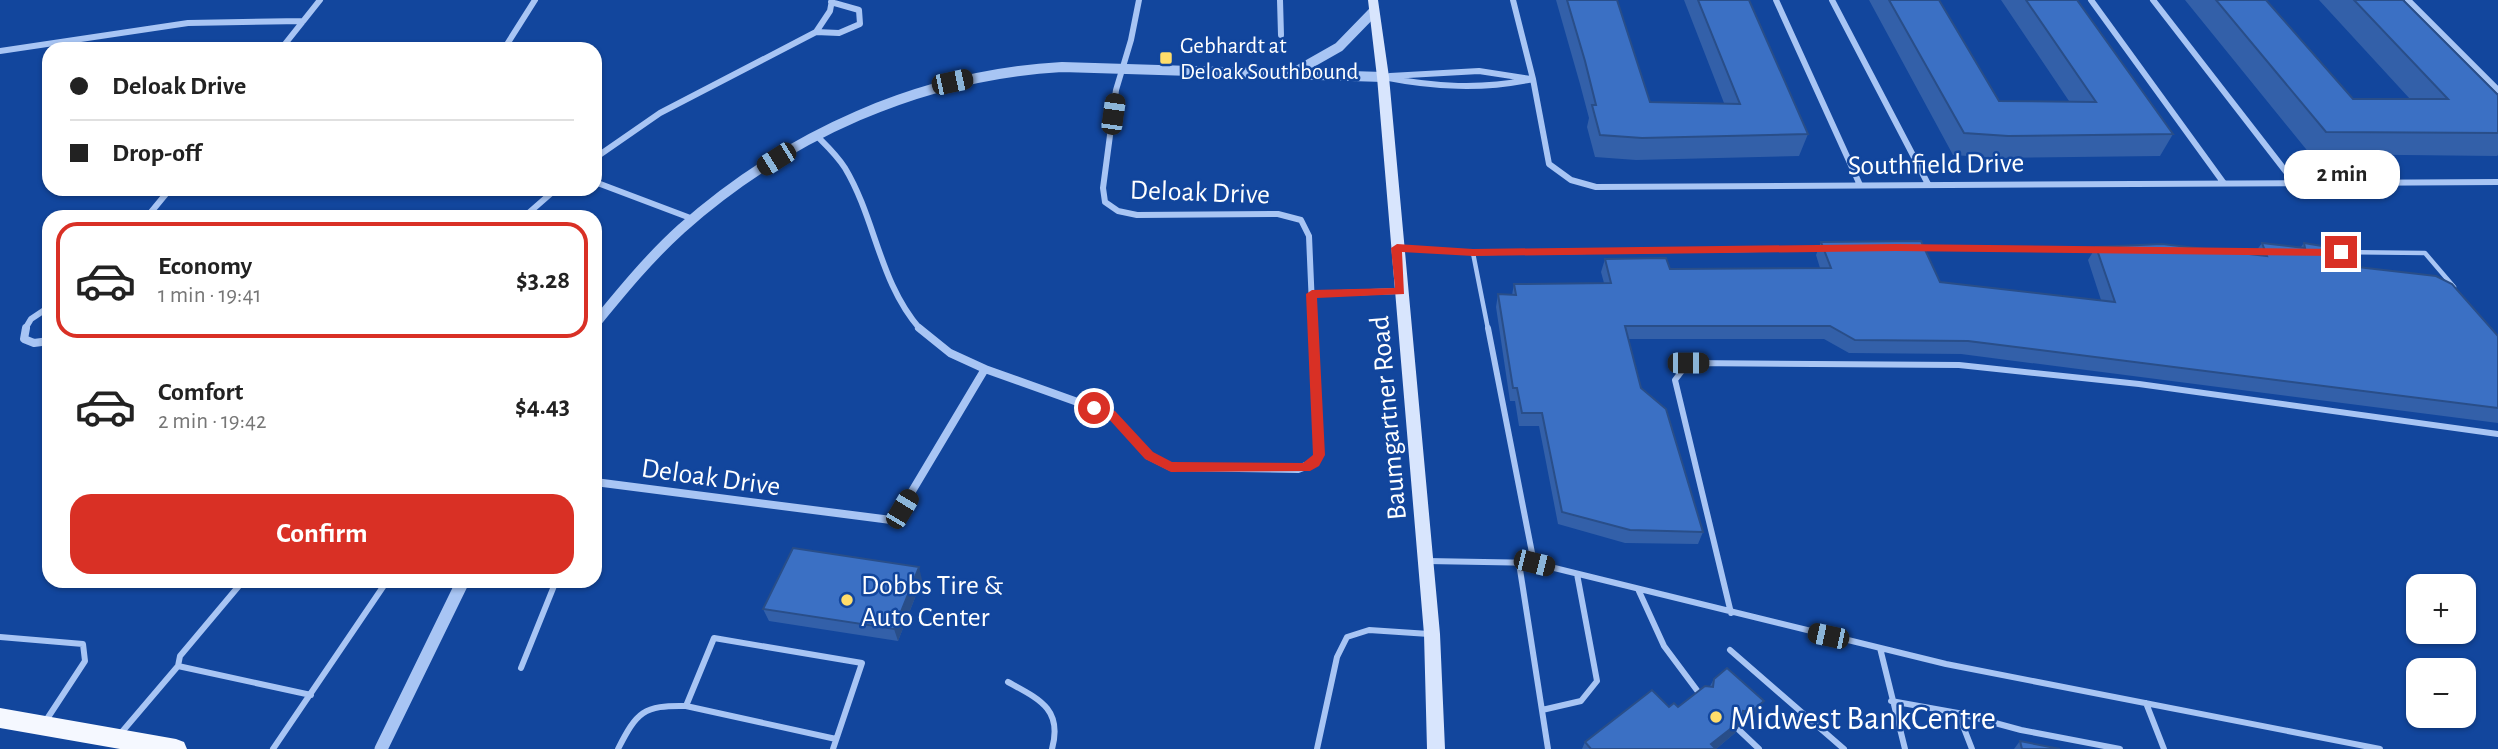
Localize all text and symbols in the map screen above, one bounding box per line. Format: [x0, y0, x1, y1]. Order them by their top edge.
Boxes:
place label: Gebhardt at Deloak Southbound [1180, 35, 1359, 84]
marker: Gebhardt at Deloak Southbound [1158, 50, 1174, 66]
car [930, 67, 975, 97]
text: Deloak Drive [112, 73, 246, 99]
car [1100, 92, 1127, 136]
car [753, 139, 800, 179]
text: Drop-off [112, 140, 201, 166]
street label: Southfield Drive [1847, 149, 2025, 181]
callout: 2 min [2283, 150, 2399, 200]
text: 2 min [2316, 163, 2368, 186]
street label: Deloak Drive [1129, 177, 1270, 209]
route end [2325, 236, 2357, 268]
icon: car [74, 249, 137, 312]
text: Economy [158, 253, 252, 279]
text: $3.28 [516, 267, 570, 293]
text: 1 min · 19:41 [158, 284, 261, 307]
street label: Baumgartner Road [1366, 314, 1412, 521]
car [1668, 353, 1710, 374]
icon: car [74, 375, 137, 438]
text: Comfort [158, 379, 243, 405]
route start [1078, 392, 1110, 424]
text: $4.43 [515, 393, 570, 419]
text: 2 min · 19:42 [158, 410, 266, 433]
street label: Deloak Drive [639, 454, 782, 502]
car [883, 486, 922, 532]
button: Confirm [70, 494, 574, 574]
car [1512, 548, 1557, 578]
place label: Dobbs Tire & Auto Center [861, 572, 1004, 632]
map controls [2406, 574, 2476, 728]
button: + [2406, 574, 2476, 644]
marker: Dobbs Tire & Auto Center [839, 592, 855, 608]
car [1806, 621, 1851, 651]
button: − [2406, 658, 2476, 728]
place label: Midwest BankCentre [1730, 703, 1996, 736]
marker: Midwest BankCentre [1708, 709, 1724, 725]

